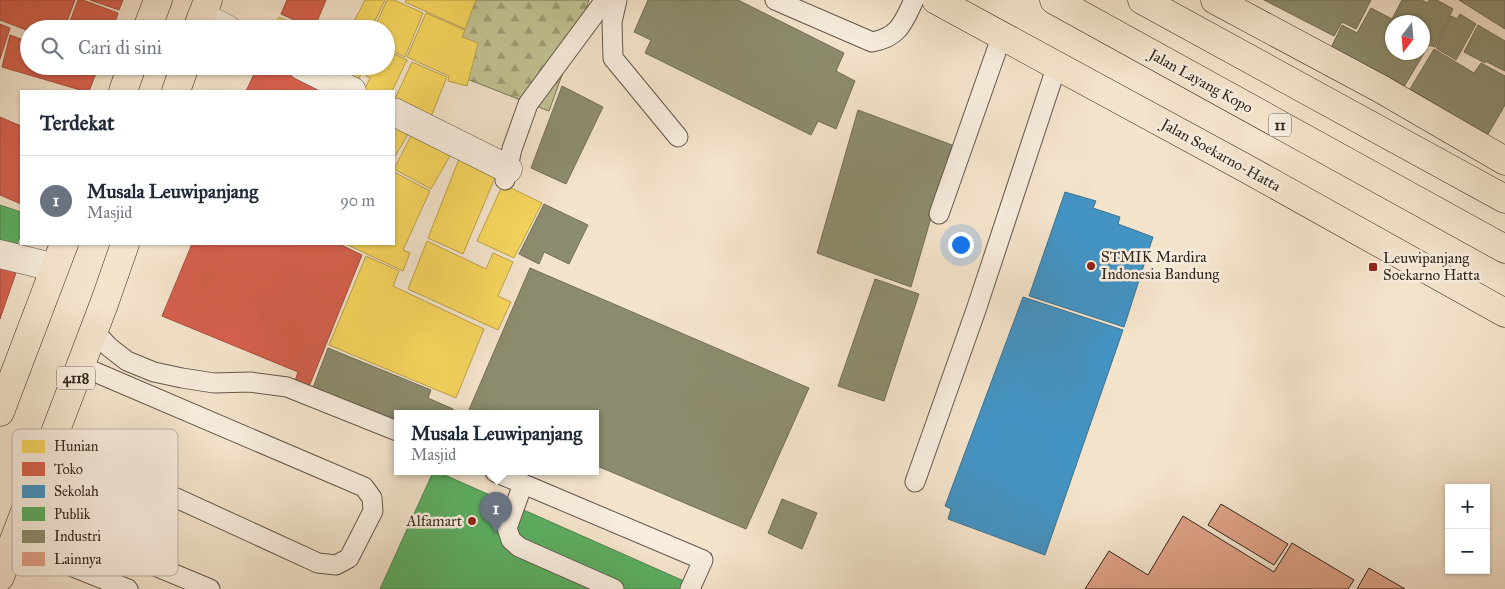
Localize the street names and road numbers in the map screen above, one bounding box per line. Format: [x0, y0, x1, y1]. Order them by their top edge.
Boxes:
street label: Jalan Layang Kopo [1144, 44, 1256, 118]
street label: Jalan Soekarno-Hatta [1156, 114, 1284, 196]
road number: 11 [1269, 114, 1291, 136]
road number: 4118 [57, 366, 95, 389]

